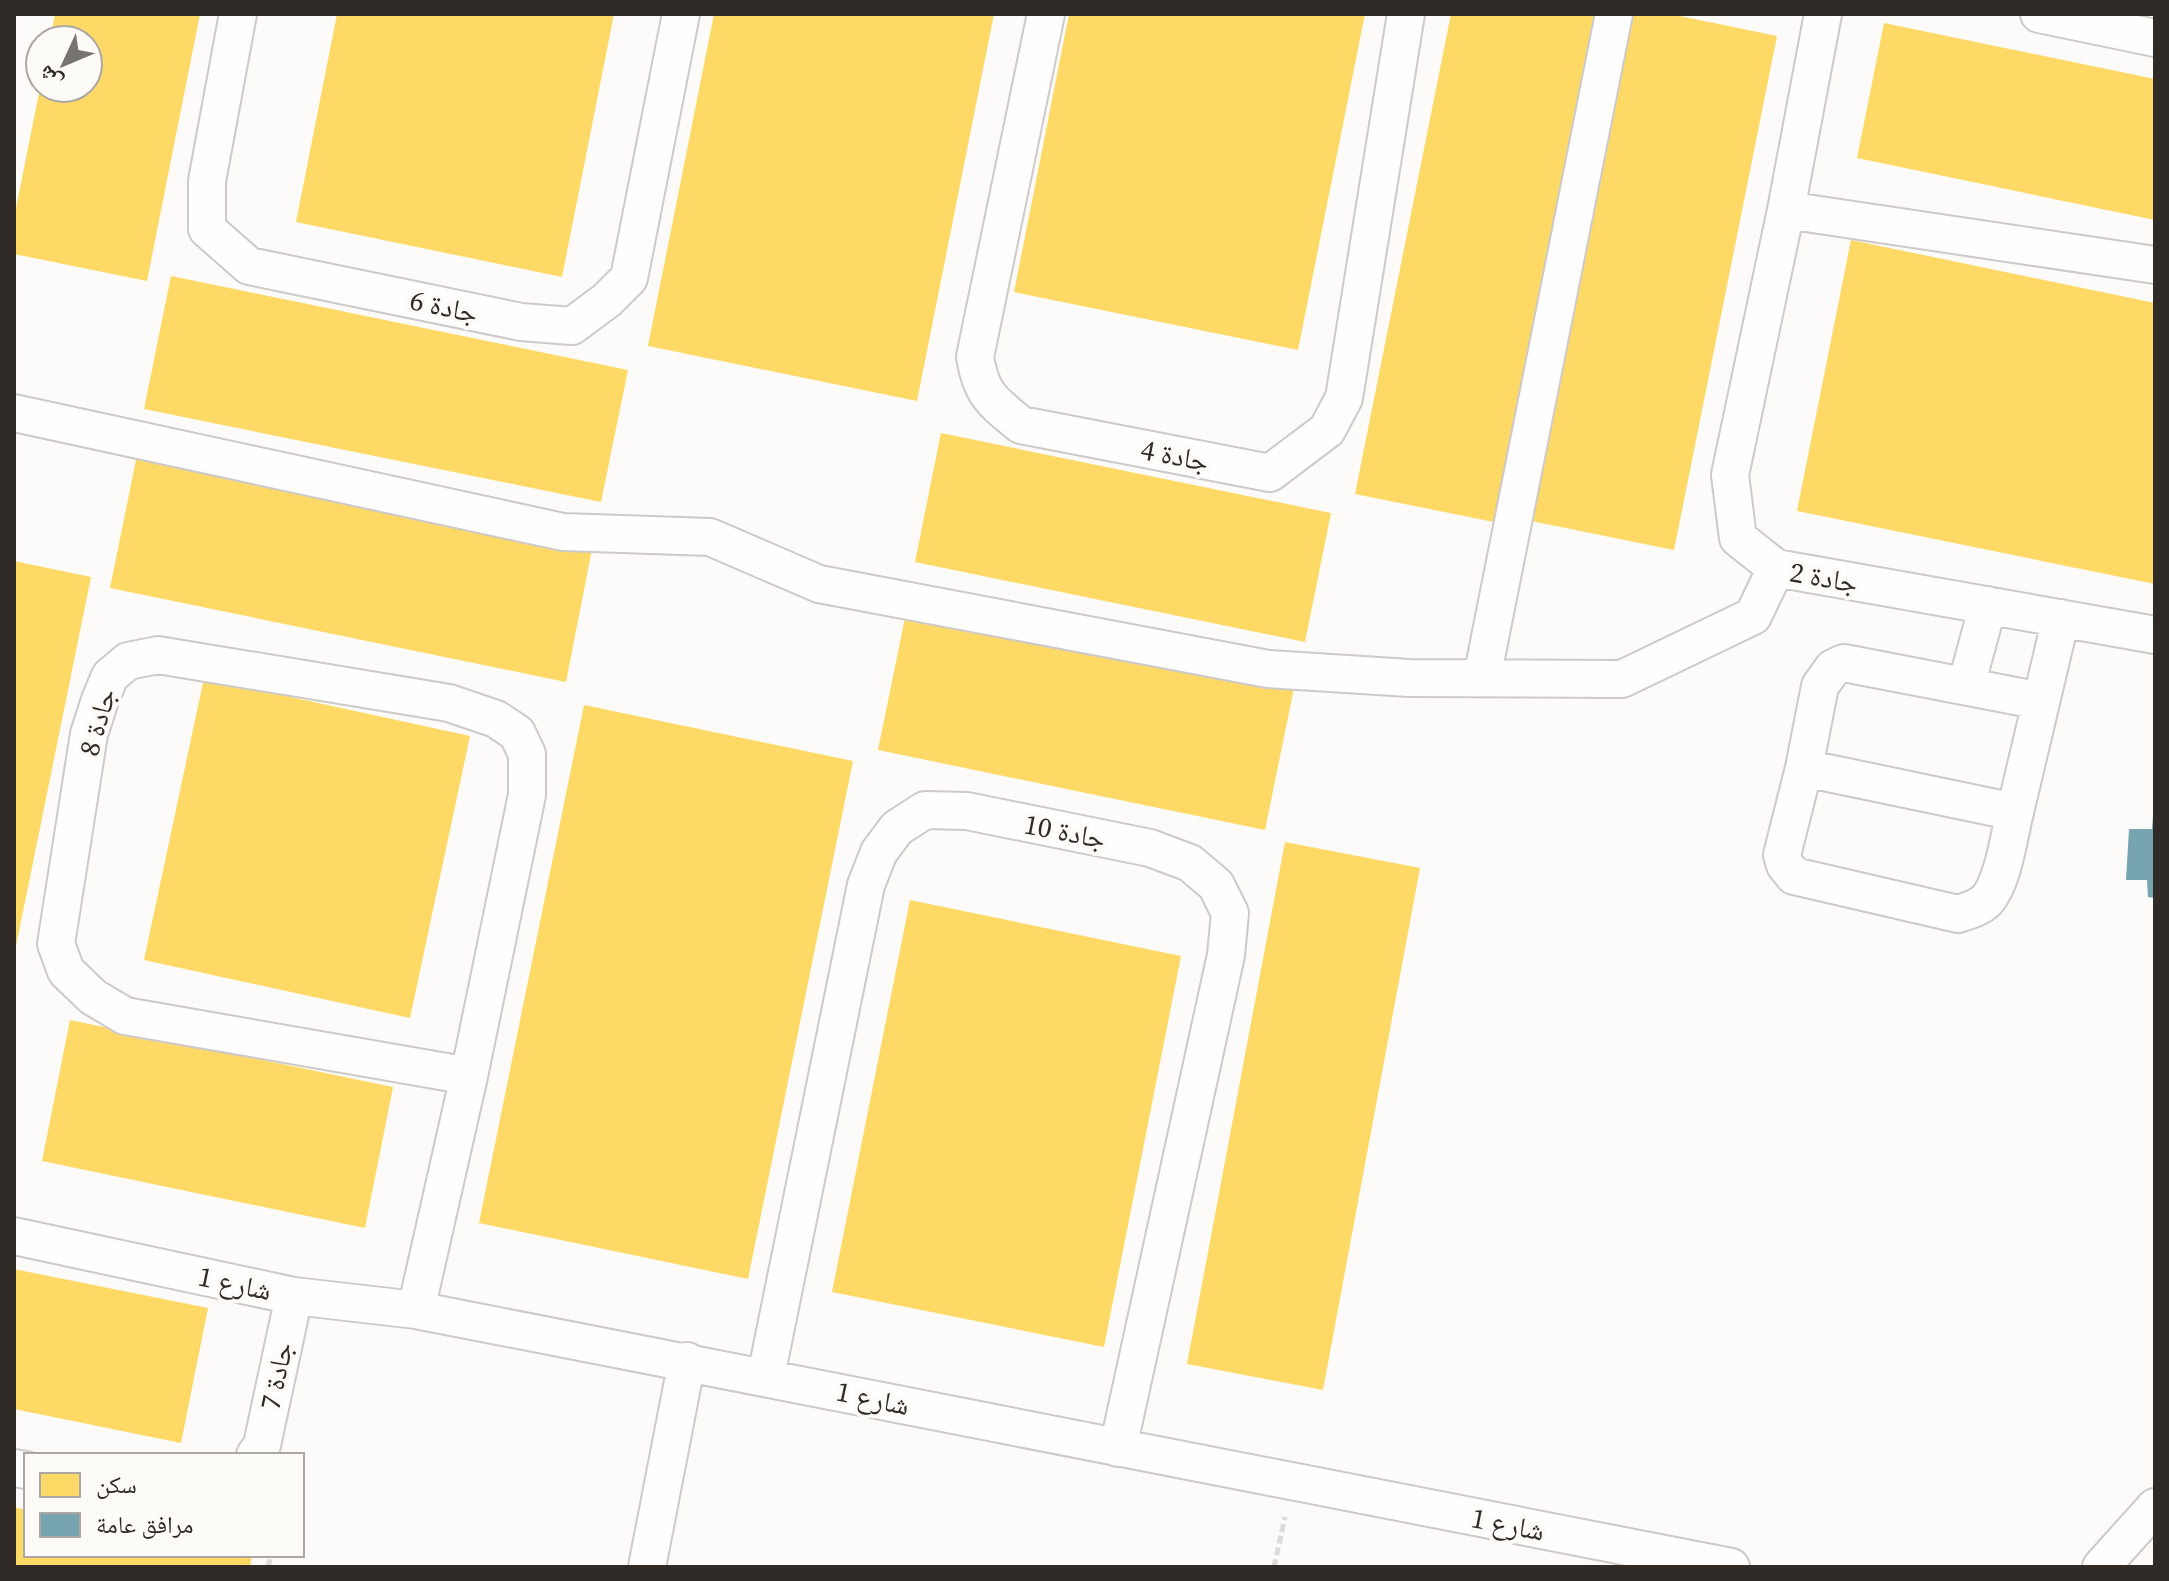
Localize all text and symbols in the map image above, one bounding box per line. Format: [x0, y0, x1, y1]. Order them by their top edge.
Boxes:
north arrow [24, 24, 104, 104]
text: ش [31, 59, 69, 97]
street label: جادة 6 [407, 280, 481, 332]
street label: جادة 4 [1138, 430, 1212, 480]
street label: جادة 2 [1787, 552, 1861, 602]
street label: جادة 8 [69, 684, 125, 760]
street label: جادة 10 [1021, 804, 1109, 858]
street label: شارع 1 [195, 1257, 275, 1309]
street label: جادة 7 [250, 1339, 302, 1413]
street label: شارع 1 [833, 1372, 913, 1424]
legend [24, 1453, 304, 1557]
text: سكن [96, 1468, 137, 1501]
street label: شارع 1 [1468, 1498, 1548, 1550]
text: مرافق عامة [96, 1508, 193, 1541]

